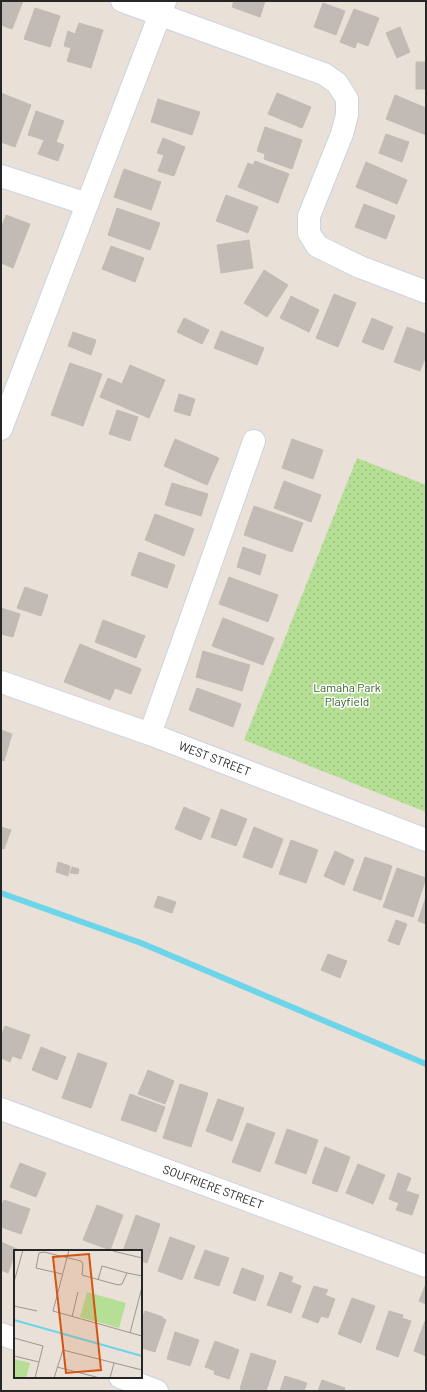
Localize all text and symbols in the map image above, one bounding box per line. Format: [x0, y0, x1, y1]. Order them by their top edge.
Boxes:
park label: Lamaha Park Playfield [313, 680, 381, 708]
street label: WEST STREET [177, 738, 253, 778]
street label: SOUFRIERE STREET [161, 1161, 266, 1211]
inset map [14, 1250, 142, 1378]

